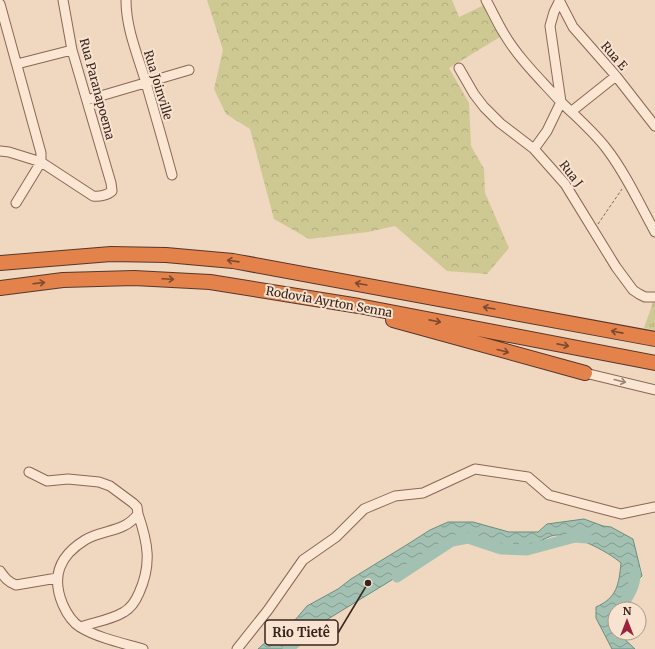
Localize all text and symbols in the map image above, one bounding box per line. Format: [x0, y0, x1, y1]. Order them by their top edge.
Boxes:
street label: Rua Paranapoema [77, 36, 118, 142]
street label: Rua E [598, 38, 631, 73]
street label: Rua Joinville [141, 48, 176, 121]
street label: Rua J [556, 157, 587, 190]
one-way arrow [227, 257, 240, 265]
one-way arrow [161, 276, 174, 283]
one-way arrow [32, 279, 45, 287]
one-way arrow [355, 280, 368, 288]
street label: Rodovia Ayrton Senna [265, 283, 394, 320]
one-way arrow [483, 303, 496, 311]
one-way arrow [428, 317, 441, 325]
one-way arrow [611, 328, 624, 336]
one-way arrow [556, 342, 569, 350]
one-way arrow [497, 348, 510, 355]
one-way arrow [613, 378, 626, 386]
north arrow [607, 601, 647, 641]
text: N [623, 604, 632, 618]
callout: Rio Tietê [265, 620, 338, 645]
text: Rio Tietê [272, 624, 330, 641]

